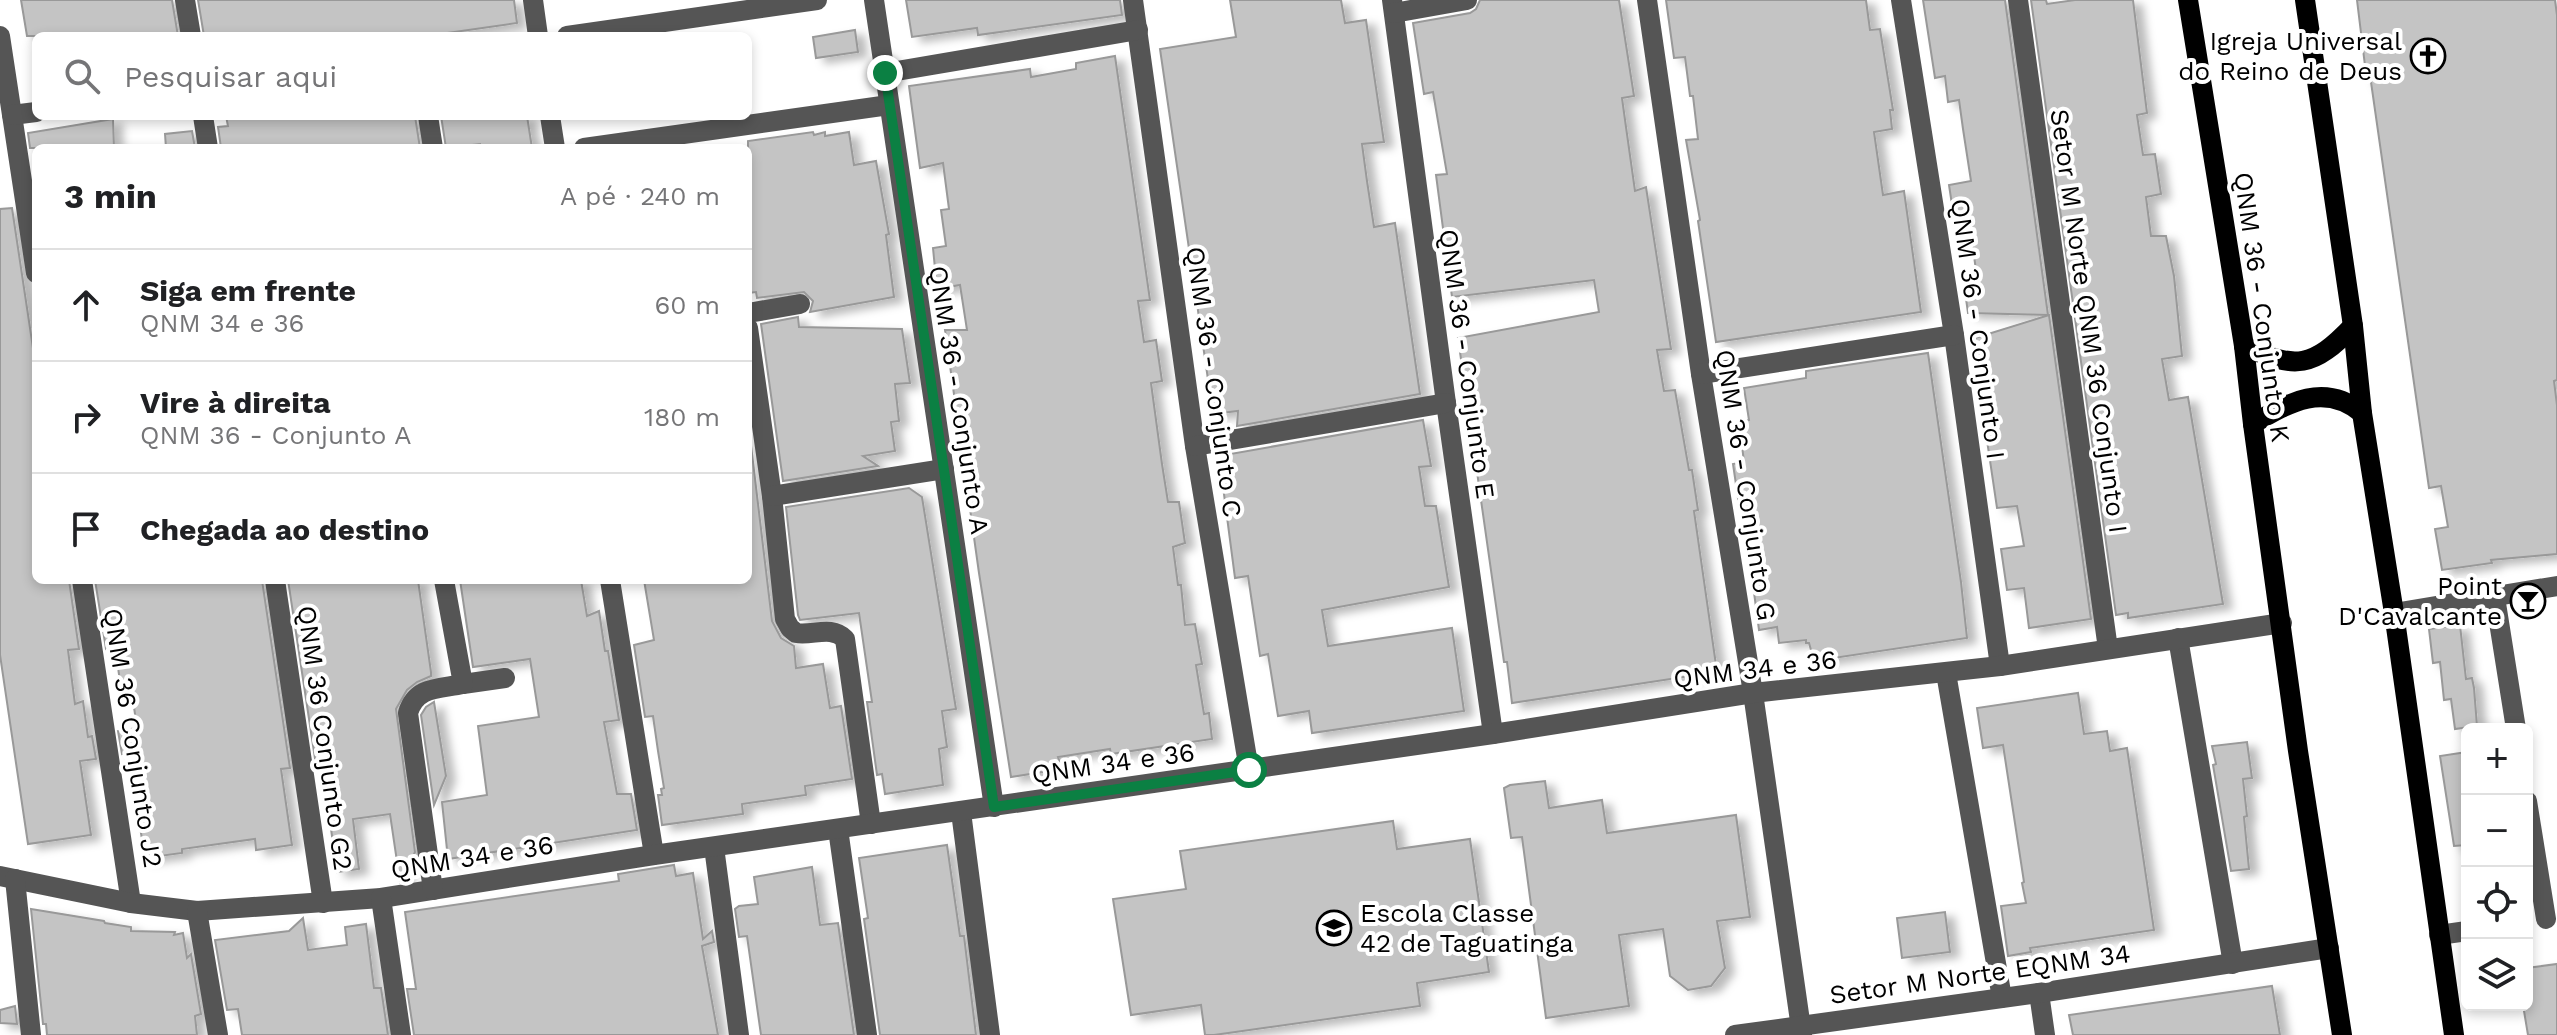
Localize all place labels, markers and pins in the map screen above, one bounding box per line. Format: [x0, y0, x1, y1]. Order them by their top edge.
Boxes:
place label: Igreja Universal do Reino de Deus [2178, 26, 2402, 86]
church icon: Igreja Universal do Reino de Deus [2409, 37, 2447, 75]
place label: Point D'Cavalcante [2338, 571, 2502, 631]
bar icon: Point D'Cavalcante [2509, 582, 2547, 620]
place label: Escola Classe 42 de Taguatinga [1360, 898, 1574, 958]
school or university icon: Escola Classe 42 de Taguatinga [1315, 909, 1353, 947]

